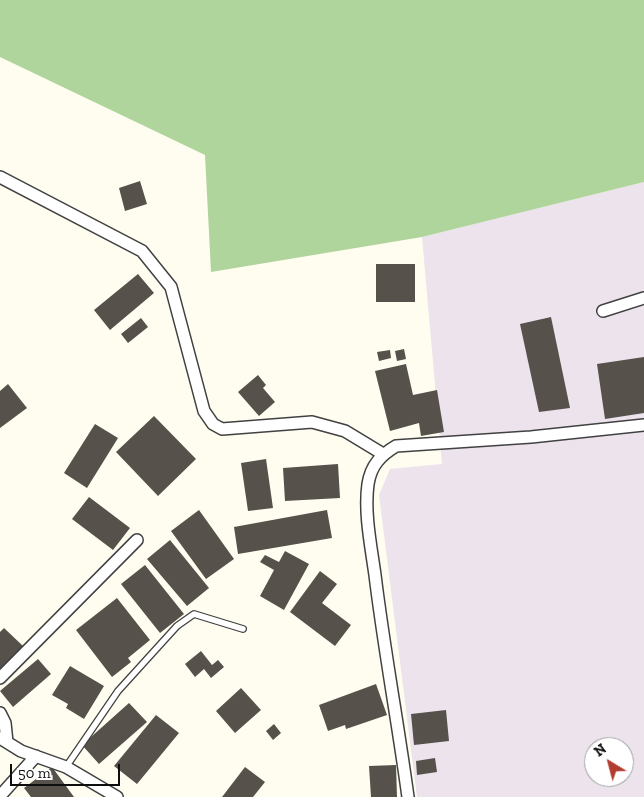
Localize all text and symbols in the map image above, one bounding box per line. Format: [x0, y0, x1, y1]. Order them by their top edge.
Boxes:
north arrow [584, 737, 634, 787]
text: N [591, 740, 610, 760]
scale bar [12, 754, 122, 786]
text: 50 m [18, 764, 51, 782]

